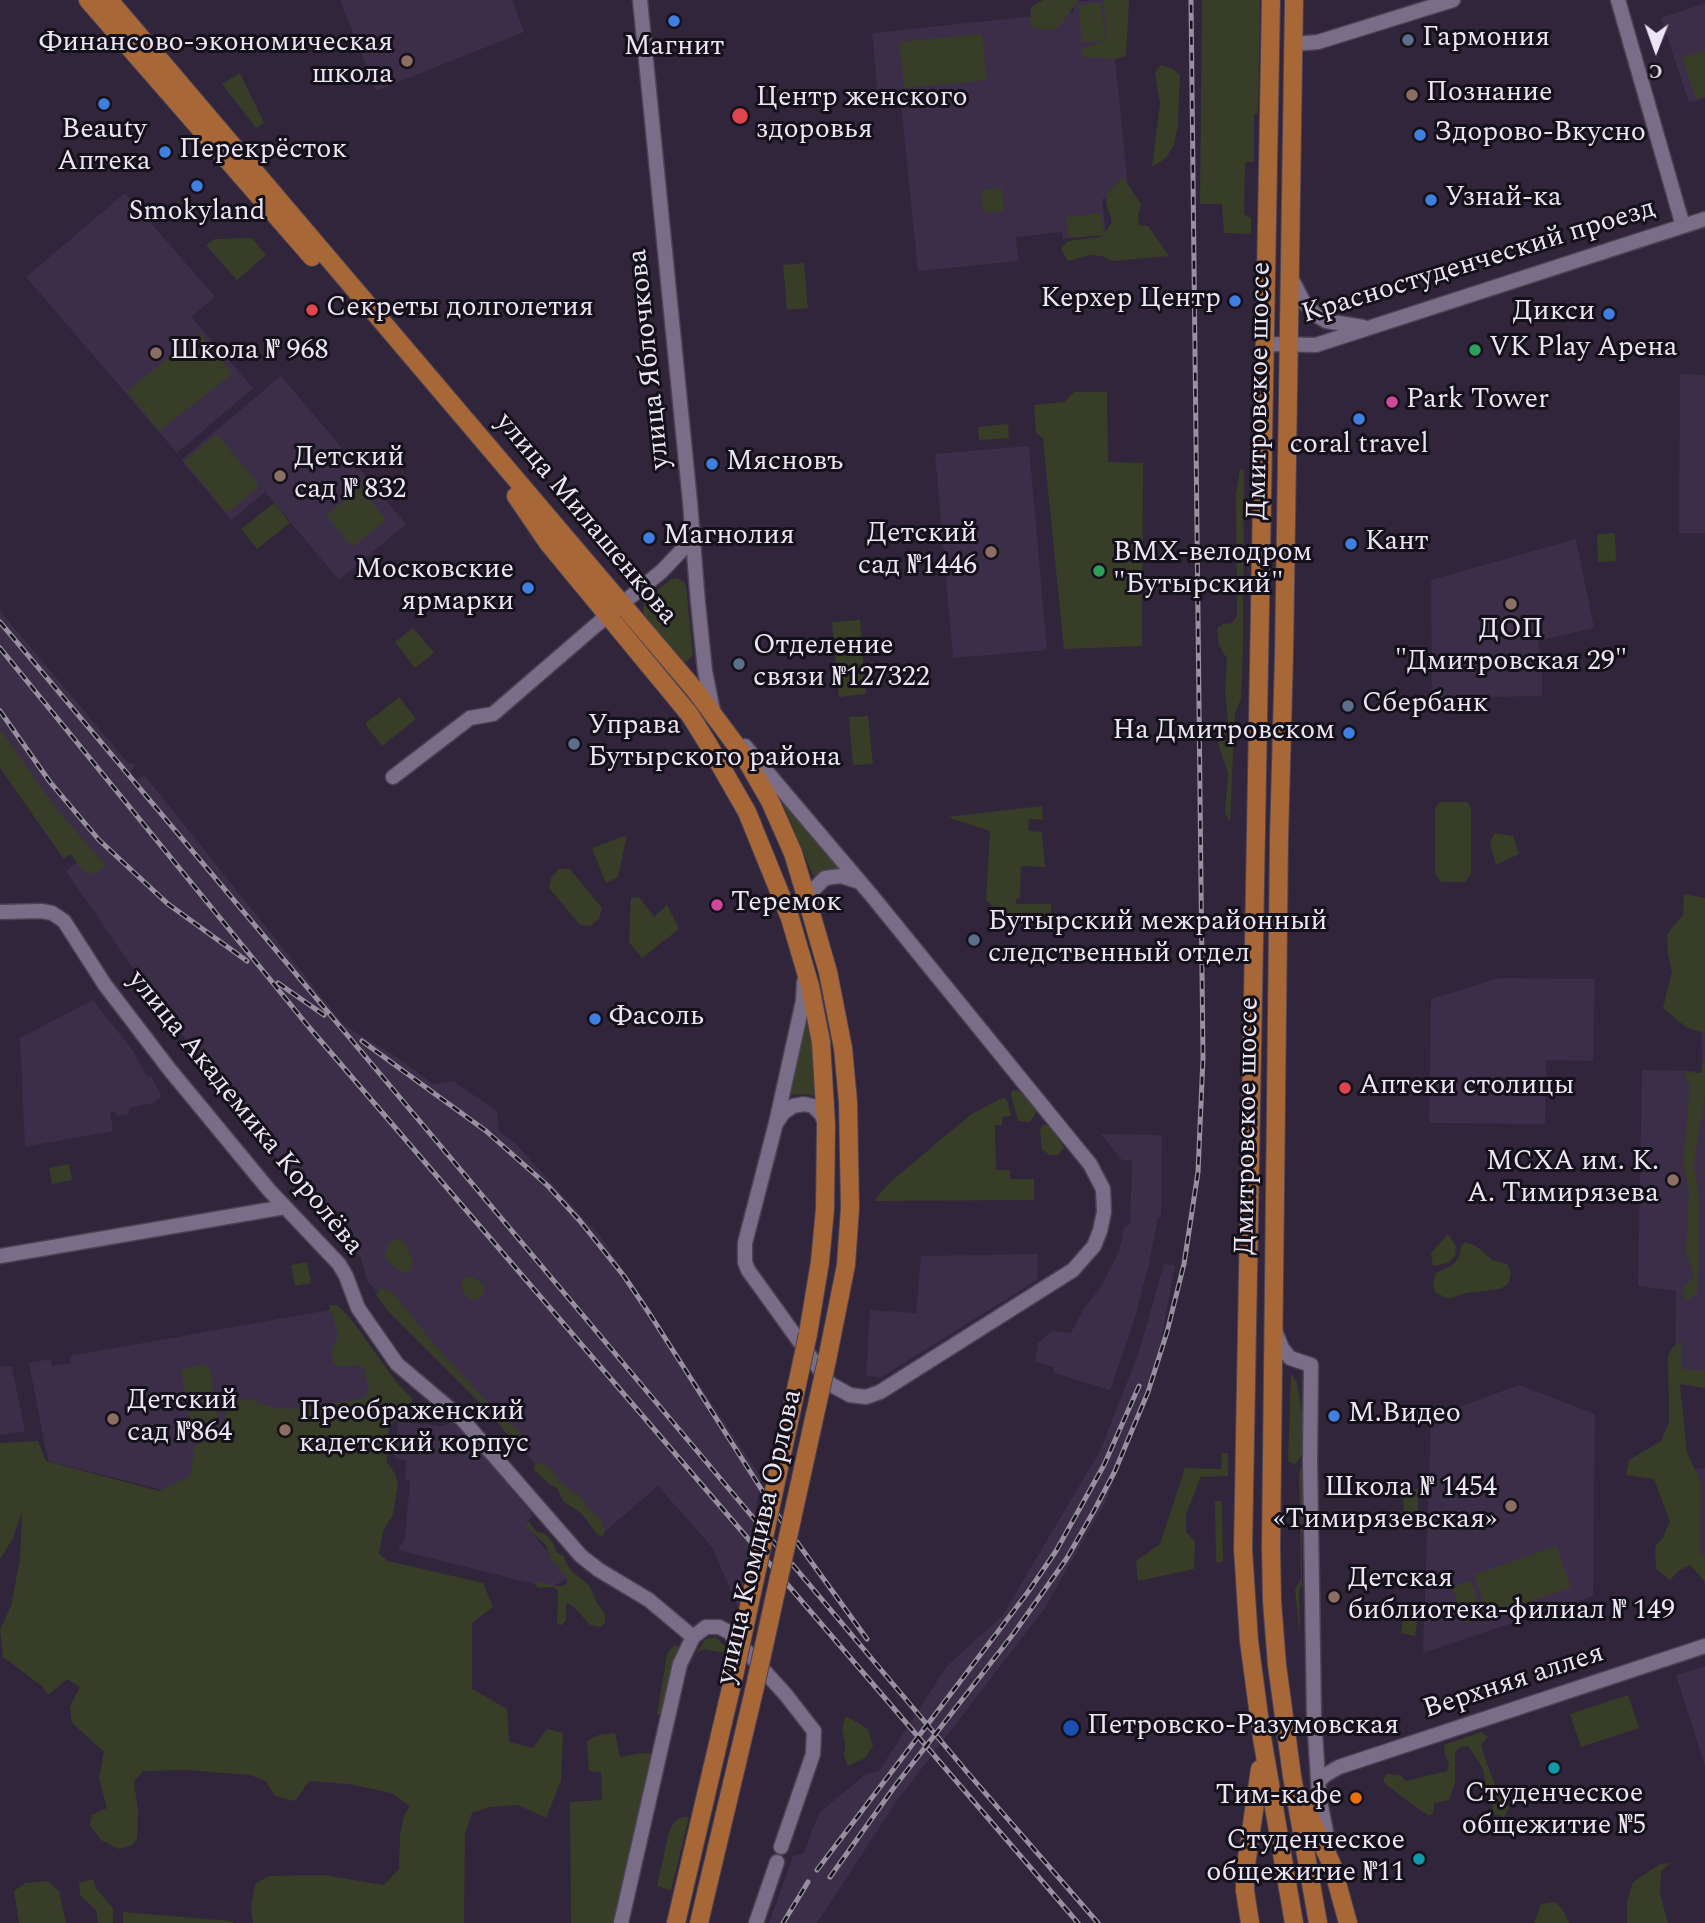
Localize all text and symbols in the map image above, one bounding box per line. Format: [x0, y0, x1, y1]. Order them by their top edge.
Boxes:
marker: Магнит [666, 13, 682, 29]
north arrow [1621, 14, 1691, 84]
place label: Гармония [1422, 23, 1550, 57]
place label: Финансово-экономическая школа [39, 28, 393, 94]
place label: Магнит [624, 32, 724, 66]
marker: Гармония [1400, 32, 1416, 48]
marker: Финансово-экономическая школа [399, 53, 415, 69]
text: С [1649, 56, 1663, 85]
place label: Познание [1426, 78, 1553, 112]
place label: Центр женского здоровья [756, 83, 968, 149]
marker: Познание [1404, 87, 1420, 103]
marker: Beauty Аптека [96, 96, 112, 112]
marker: Центр женского здоровья [730, 106, 750, 126]
place label: Beauty Аптека [57, 115, 151, 181]
place label: Здорово-Вкусно [1434, 118, 1646, 152]
marker: Здорово-Вкусно [1412, 127, 1428, 143]
place label: Перекрёсток [179, 135, 347, 169]
marker: Перекрёсток [157, 144, 173, 160]
marker: Smokyland [189, 178, 205, 194]
place label: Узнай-ка [1445, 183, 1562, 217]
marker: Узнай-ка [1423, 192, 1439, 208]
street label: Красностуденческий проезд [1298, 193, 1660, 333]
place label: Smokyland [128, 197, 266, 231]
street label: улица Яблочкова [623, 247, 679, 471]
street label: Дмитровское шоссе [1242, 262, 1280, 520]
place label: Керхер Центр [1041, 284, 1221, 318]
place label: Секреты долголетия [326, 293, 594, 327]
marker: Керхер Центр [1227, 293, 1243, 309]
place label: Дикси [1513, 297, 1595, 331]
marker: Секреты долголетия [304, 302, 320, 318]
marker: Дикси [1601, 306, 1617, 322]
place label: VK Play Арена [1489, 333, 1677, 367]
place label: Школа № 968 [170, 336, 329, 370]
marker: VK Play Арена [1467, 342, 1483, 358]
marker: Школа № 968 [148, 345, 164, 361]
place label: Park Tower [1406, 385, 1549, 419]
marker: Park Tower [1384, 394, 1400, 410]
street label: улица Милашенкова [487, 407, 683, 633]
marker: coral travel [1351, 411, 1367, 427]
place label: coral travel [1289, 430, 1429, 464]
place label: Детский сад № 832 [294, 443, 406, 509]
place label: Мясновъ [726, 447, 843, 481]
marker: Мясновъ [704, 456, 720, 472]
marker: Детский сад № 832 [272, 468, 288, 484]
place label: Детский сад №1446 [858, 519, 977, 585]
place label: Магнолия [663, 521, 795, 555]
place label: Кант [1365, 527, 1429, 561]
marker: Магнолия [641, 530, 657, 546]
marker: Кант [1343, 536, 1359, 552]
place label: BMX-велодром "Бутырский" [1113, 538, 1312, 604]
marker: Детский сад №1446 [983, 544, 999, 560]
place label: Московские ярмарки [355, 555, 514, 621]
marker: BMX-велодром "Бутырский" [1091, 563, 1107, 579]
marker: Московские ярмарки [520, 580, 536, 596]
marker: ДОП "Дмитровская 29" [1503, 596, 1519, 612]
place label: ДОП "Дмитровская 29" [1395, 615, 1627, 681]
place label: Отделение связи №127322 [753, 631, 930, 697]
marker: Отделение связи №127322 [731, 656, 747, 672]
place label: Сбербанк [1362, 689, 1488, 723]
marker: Сбербанк [1340, 698, 1356, 714]
place label: Управа Бутырского района [588, 711, 841, 777]
place label: На Дмитровском [1112, 716, 1335, 750]
marker: На Дмитровском [1341, 725, 1357, 741]
marker: Управа Бутырского района [566, 736, 582, 752]
place label: Теремок [731, 888, 842, 922]
marker: Теремок [709, 897, 725, 913]
place label: Бутырский межрайонный следственный отдел [988, 907, 1327, 973]
marker: Бутырский межрайонный следственный отдел [966, 932, 982, 948]
street label: улица Академика Королёва [119, 965, 369, 1263]
street label: Дмитровское шоссе [1230, 997, 1268, 1255]
place label: Фасоль [609, 1002, 704, 1036]
marker: Фасоль [587, 1011, 603, 1027]
place label: Аптеки столицы [1359, 1071, 1574, 1105]
marker: Аптеки столицы [1337, 1080, 1353, 1096]
place label: МСХА им. К. А. Тимирязева [1467, 1147, 1659, 1213]
marker: МСХА им. К. А. Тимирязева [1665, 1172, 1681, 1188]
place label: Детский сад №864 [127, 1386, 237, 1452]
street label: улица Комдива Орлова [711, 1386, 811, 1688]
place label: Преображенский кадетский корпус [299, 1397, 529, 1463]
place label: М.Видео [1348, 1399, 1461, 1433]
marker: М.Видео [1326, 1408, 1342, 1424]
marker: Детский сад №864 [105, 1411, 121, 1427]
marker: Преображенский кадетский корпус [277, 1422, 293, 1438]
place label: Школа № 1454 «Тимирязевская» [1273, 1473, 1497, 1539]
marker: Школа № 1454 «Тимирязевская» [1503, 1498, 1519, 1514]
place label: Детская библиотека-филиал № 149 [1348, 1564, 1675, 1630]
marker: Детская библиотека-филиал № 149 [1326, 1589, 1342, 1605]
street label: Верхняя аллея [1420, 1638, 1608, 1728]
place label: Петровско-Разумовская [1087, 1711, 1399, 1745]
marker: Петровско-Разумовская [1061, 1718, 1081, 1738]
marker: Студенческое общежитие №5 [1546, 1760, 1562, 1776]
place label: Студенческое общежитие №5 [1462, 1779, 1646, 1845]
place label: Тим-кафе [1215, 1781, 1342, 1815]
marker: Тим-кафе [1348, 1790, 1364, 1806]
place label: Студенческое общежитие №11 [1206, 1826, 1405, 1892]
marker: Студенческое общежитие №11 [1411, 1851, 1427, 1867]

